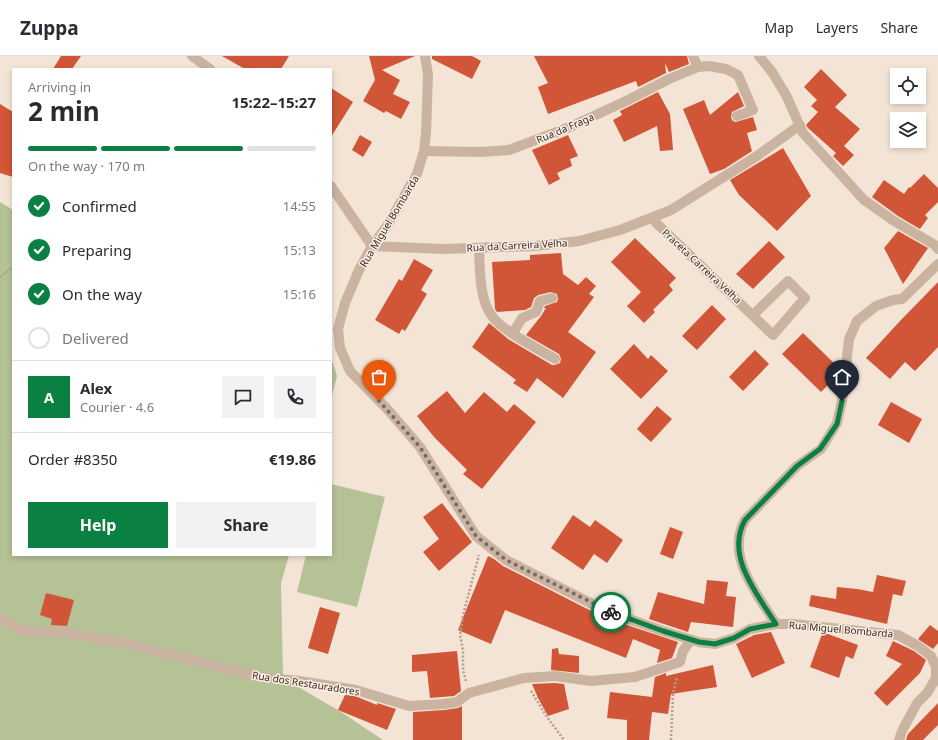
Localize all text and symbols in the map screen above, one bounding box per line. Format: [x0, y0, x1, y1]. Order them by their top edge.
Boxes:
text: Zuppa [20, 15, 79, 41]
text: Map [765, 18, 794, 37]
text: Layers [816, 18, 858, 37]
text: Share [880, 18, 918, 37]
map controls [890, 68, 926, 148]
button: locate [890, 68, 926, 104]
text: Arriving in [28, 78, 91, 96]
text: 15:22–15:27 [231, 92, 316, 112]
text: 2 min [28, 93, 100, 129]
street label: Rua da Fraga [534, 110, 596, 146]
button: layers [890, 112, 926, 148]
text: On the way · 170 m [28, 157, 145, 175]
street label: Rua Miguel Bombarda [356, 172, 422, 270]
icon: check [28, 195, 50, 217]
text: Confirmed [62, 196, 137, 216]
text: 14:55 [283, 197, 316, 215]
street label: Praceta Carreira Velha [659, 225, 745, 307]
street label: Rua da Carreira Velha [466, 235, 568, 255]
icon: check [28, 239, 50, 261]
text: Preparing [62, 240, 132, 260]
text: 15:13 [283, 241, 316, 259]
icon: check [28, 283, 50, 305]
text: On the way [62, 284, 142, 304]
text: 15:16 [283, 285, 316, 303]
text: Delivered [62, 328, 129, 348]
pin [362, 360, 396, 401]
pin [825, 360, 859, 401]
icon: bag [368, 366, 390, 388]
icon: home [831, 366, 853, 388]
button: chat [222, 376, 264, 418]
button: phone [274, 376, 316, 418]
text: Alex [80, 378, 112, 398]
text: A [44, 387, 54, 407]
text: Courier · 4.6 [80, 398, 154, 416]
text: Order #8350 [28, 449, 117, 469]
text: €19.86 [269, 449, 316, 469]
button: Help [28, 502, 168, 548]
button: Share [176, 502, 316, 548]
courier [591, 592, 631, 632]
icon: bike [600, 601, 622, 623]
street label: Rua Miguel Bombarda [788, 617, 894, 641]
street label: Rua dos Restauradores [251, 668, 361, 698]

